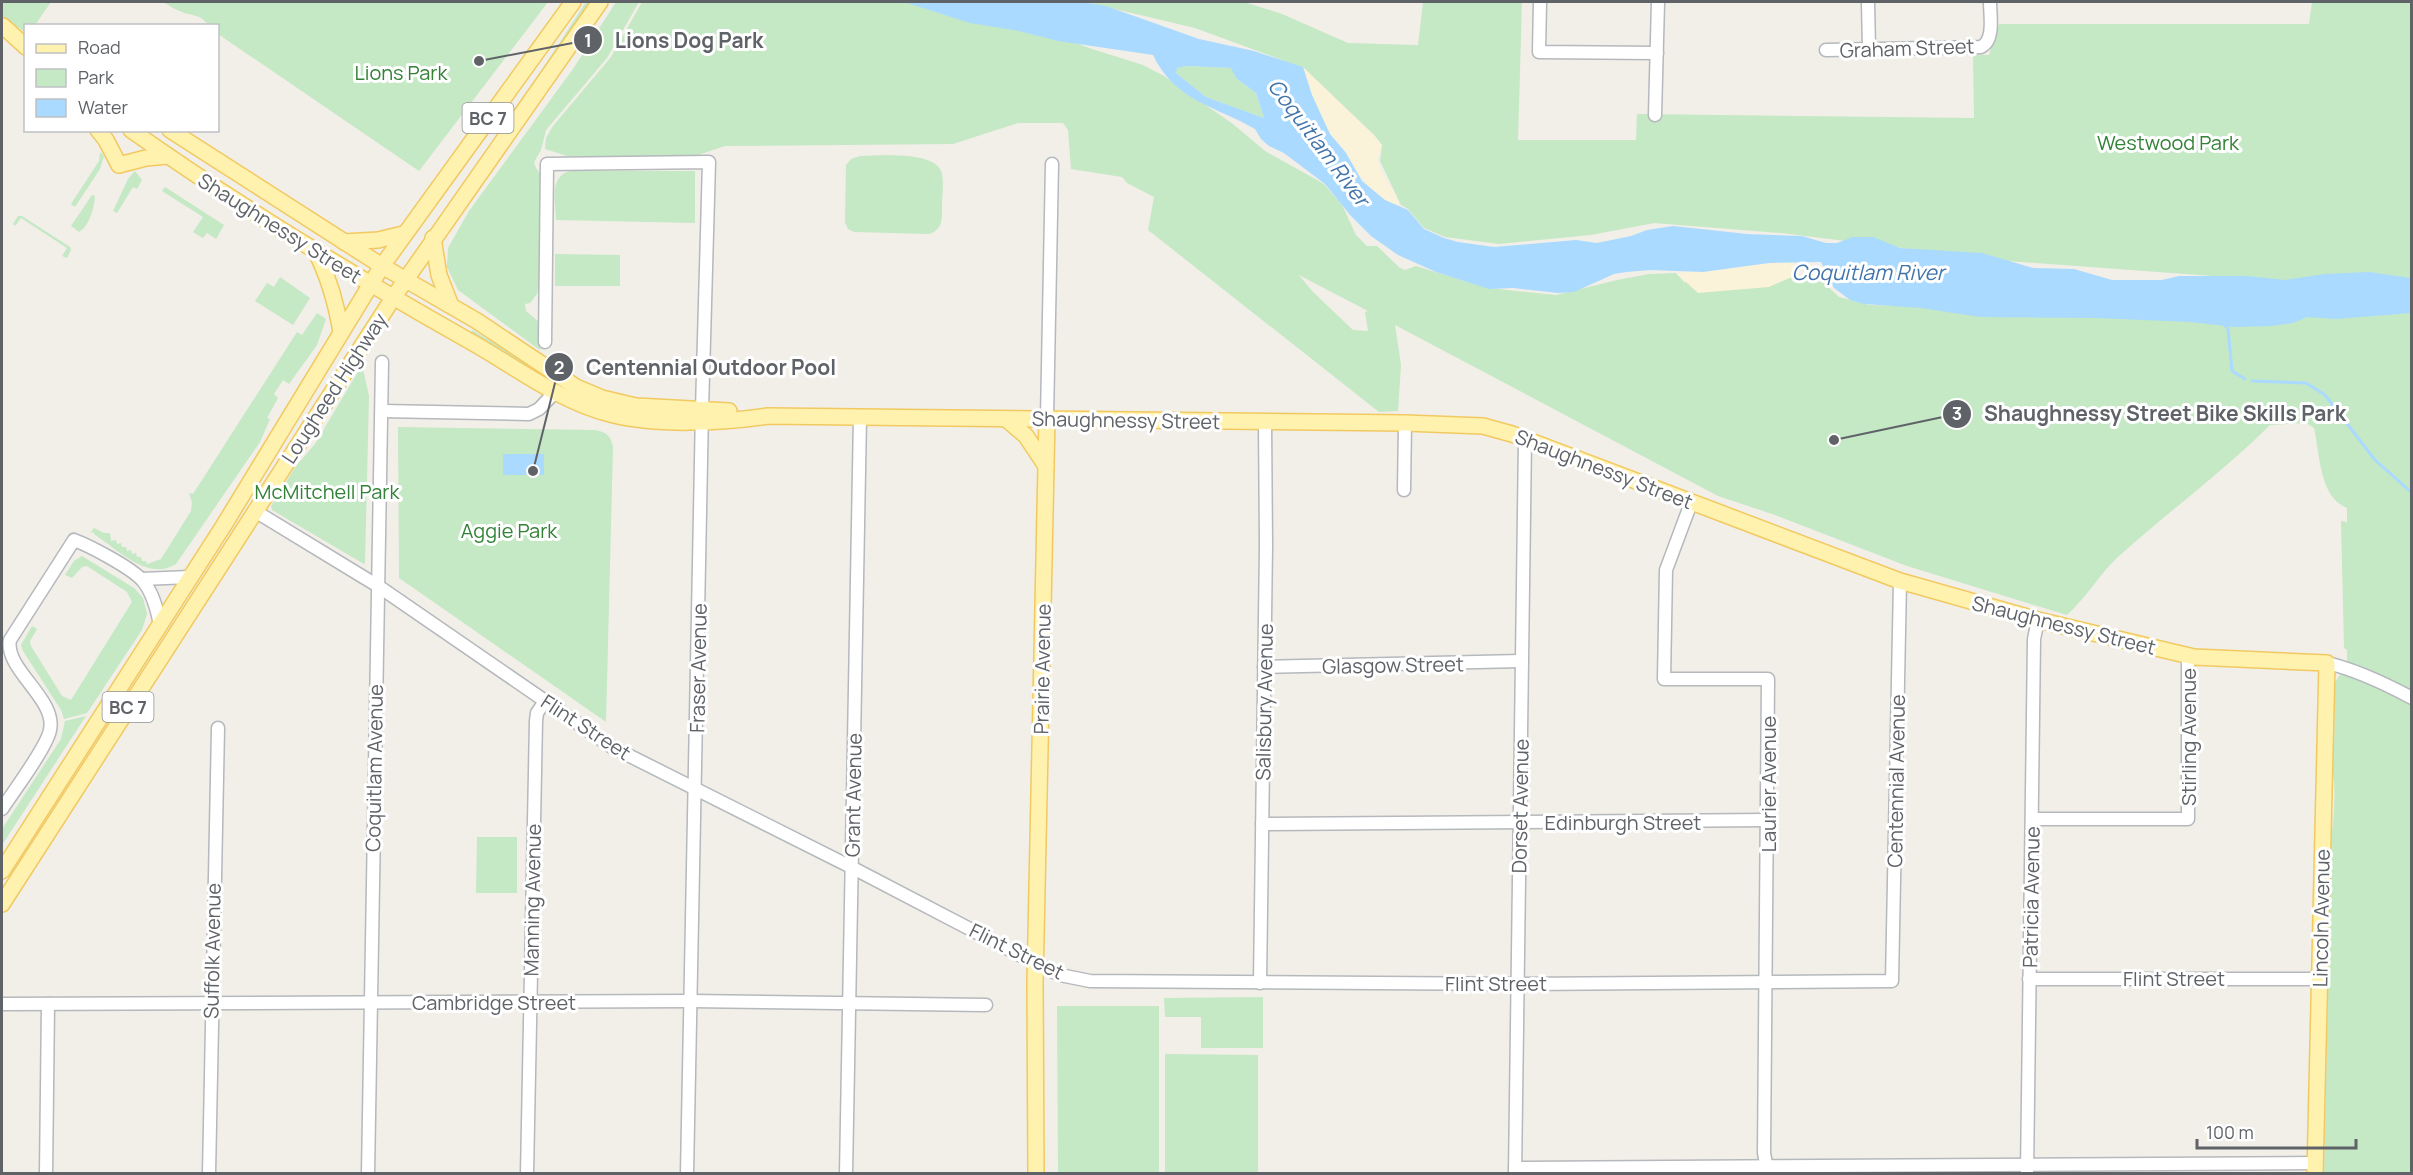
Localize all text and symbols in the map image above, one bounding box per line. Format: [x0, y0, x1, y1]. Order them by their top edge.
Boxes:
callout: Lions Dog Park [573, 21, 776, 60]
legend [24, 24, 219, 132]
text: Lions Dog Park [615, 26, 764, 54]
text: 1 [584, 28, 592, 52]
street label: Graham Street [1839, 32, 1975, 64]
text: Road [78, 35, 121, 59]
park label: Lions Park [355, 59, 449, 86]
text: Park [78, 65, 115, 89]
water label: Coquitlam River [1262, 73, 1378, 213]
text: Water [78, 95, 128, 119]
road number: BC 7 [462, 103, 514, 133]
park label: Westwood Park [2097, 129, 2240, 156]
street label: Shaughnessy Street [193, 167, 367, 289]
water label: Coquitlam River [1792, 258, 1947, 286]
street label: Lougheed Highway [275, 307, 393, 469]
callout: Centennial Outdoor Pool [544, 348, 848, 387]
text: Centennial Outdoor Pool [586, 353, 836, 381]
text: 2 [554, 355, 564, 379]
callout: Shaughnessy Street Bike Skills Park [1942, 394, 2358, 433]
text: Shaughnessy Street Bike Skills Park [1984, 399, 2347, 427]
text: 3 [1952, 401, 1962, 425]
street label: Shaughnessy Street [1032, 405, 1220, 435]
street label: Shaughnessy Street [1511, 423, 1697, 515]
park label: McMitchell Park [255, 478, 400, 505]
park label: Aggie Park [461, 517, 558, 544]
street label: Shaughnessy Street [1969, 589, 2159, 661]
street label: Fraser Avenue [683, 603, 713, 733]
street label: Prairie Avenue [1027, 603, 1057, 735]
street label: Salisbury Avenue [1249, 623, 1279, 781]
street label: Glasgow Street [1322, 650, 1464, 680]
street label: Stirling Avenue [2175, 668, 2202, 806]
street label: Coquitlam Avenue [359, 684, 389, 852]
street label: Flint Street [536, 688, 636, 766]
road number: BC 7 [102, 692, 154, 722]
street label: Centennial Avenue [1881, 694, 1911, 868]
street label: Laurier Avenue [1755, 716, 1782, 852]
street label: Grant Avenue [838, 733, 868, 857]
street label: Dorset Avenue [1505, 738, 1535, 874]
street label: Edinburgh Street [1545, 809, 1701, 836]
street label: Manning Avenue [517, 824, 547, 976]
street label: Patricia Avenue [2016, 826, 2046, 968]
street label: Lincoln Avenue [2306, 849, 2336, 987]
street label: Suffolk Avenue [197, 883, 227, 1019]
street label: Flint Street [965, 916, 1069, 986]
street label: Flint Street [2123, 965, 2225, 992]
street label: Flint Street [1445, 970, 1547, 997]
street label: Cambridge Street [412, 989, 576, 1016]
scale bar [2197, 1112, 2356, 1150]
text: 100 m [2206, 1120, 2254, 1144]

